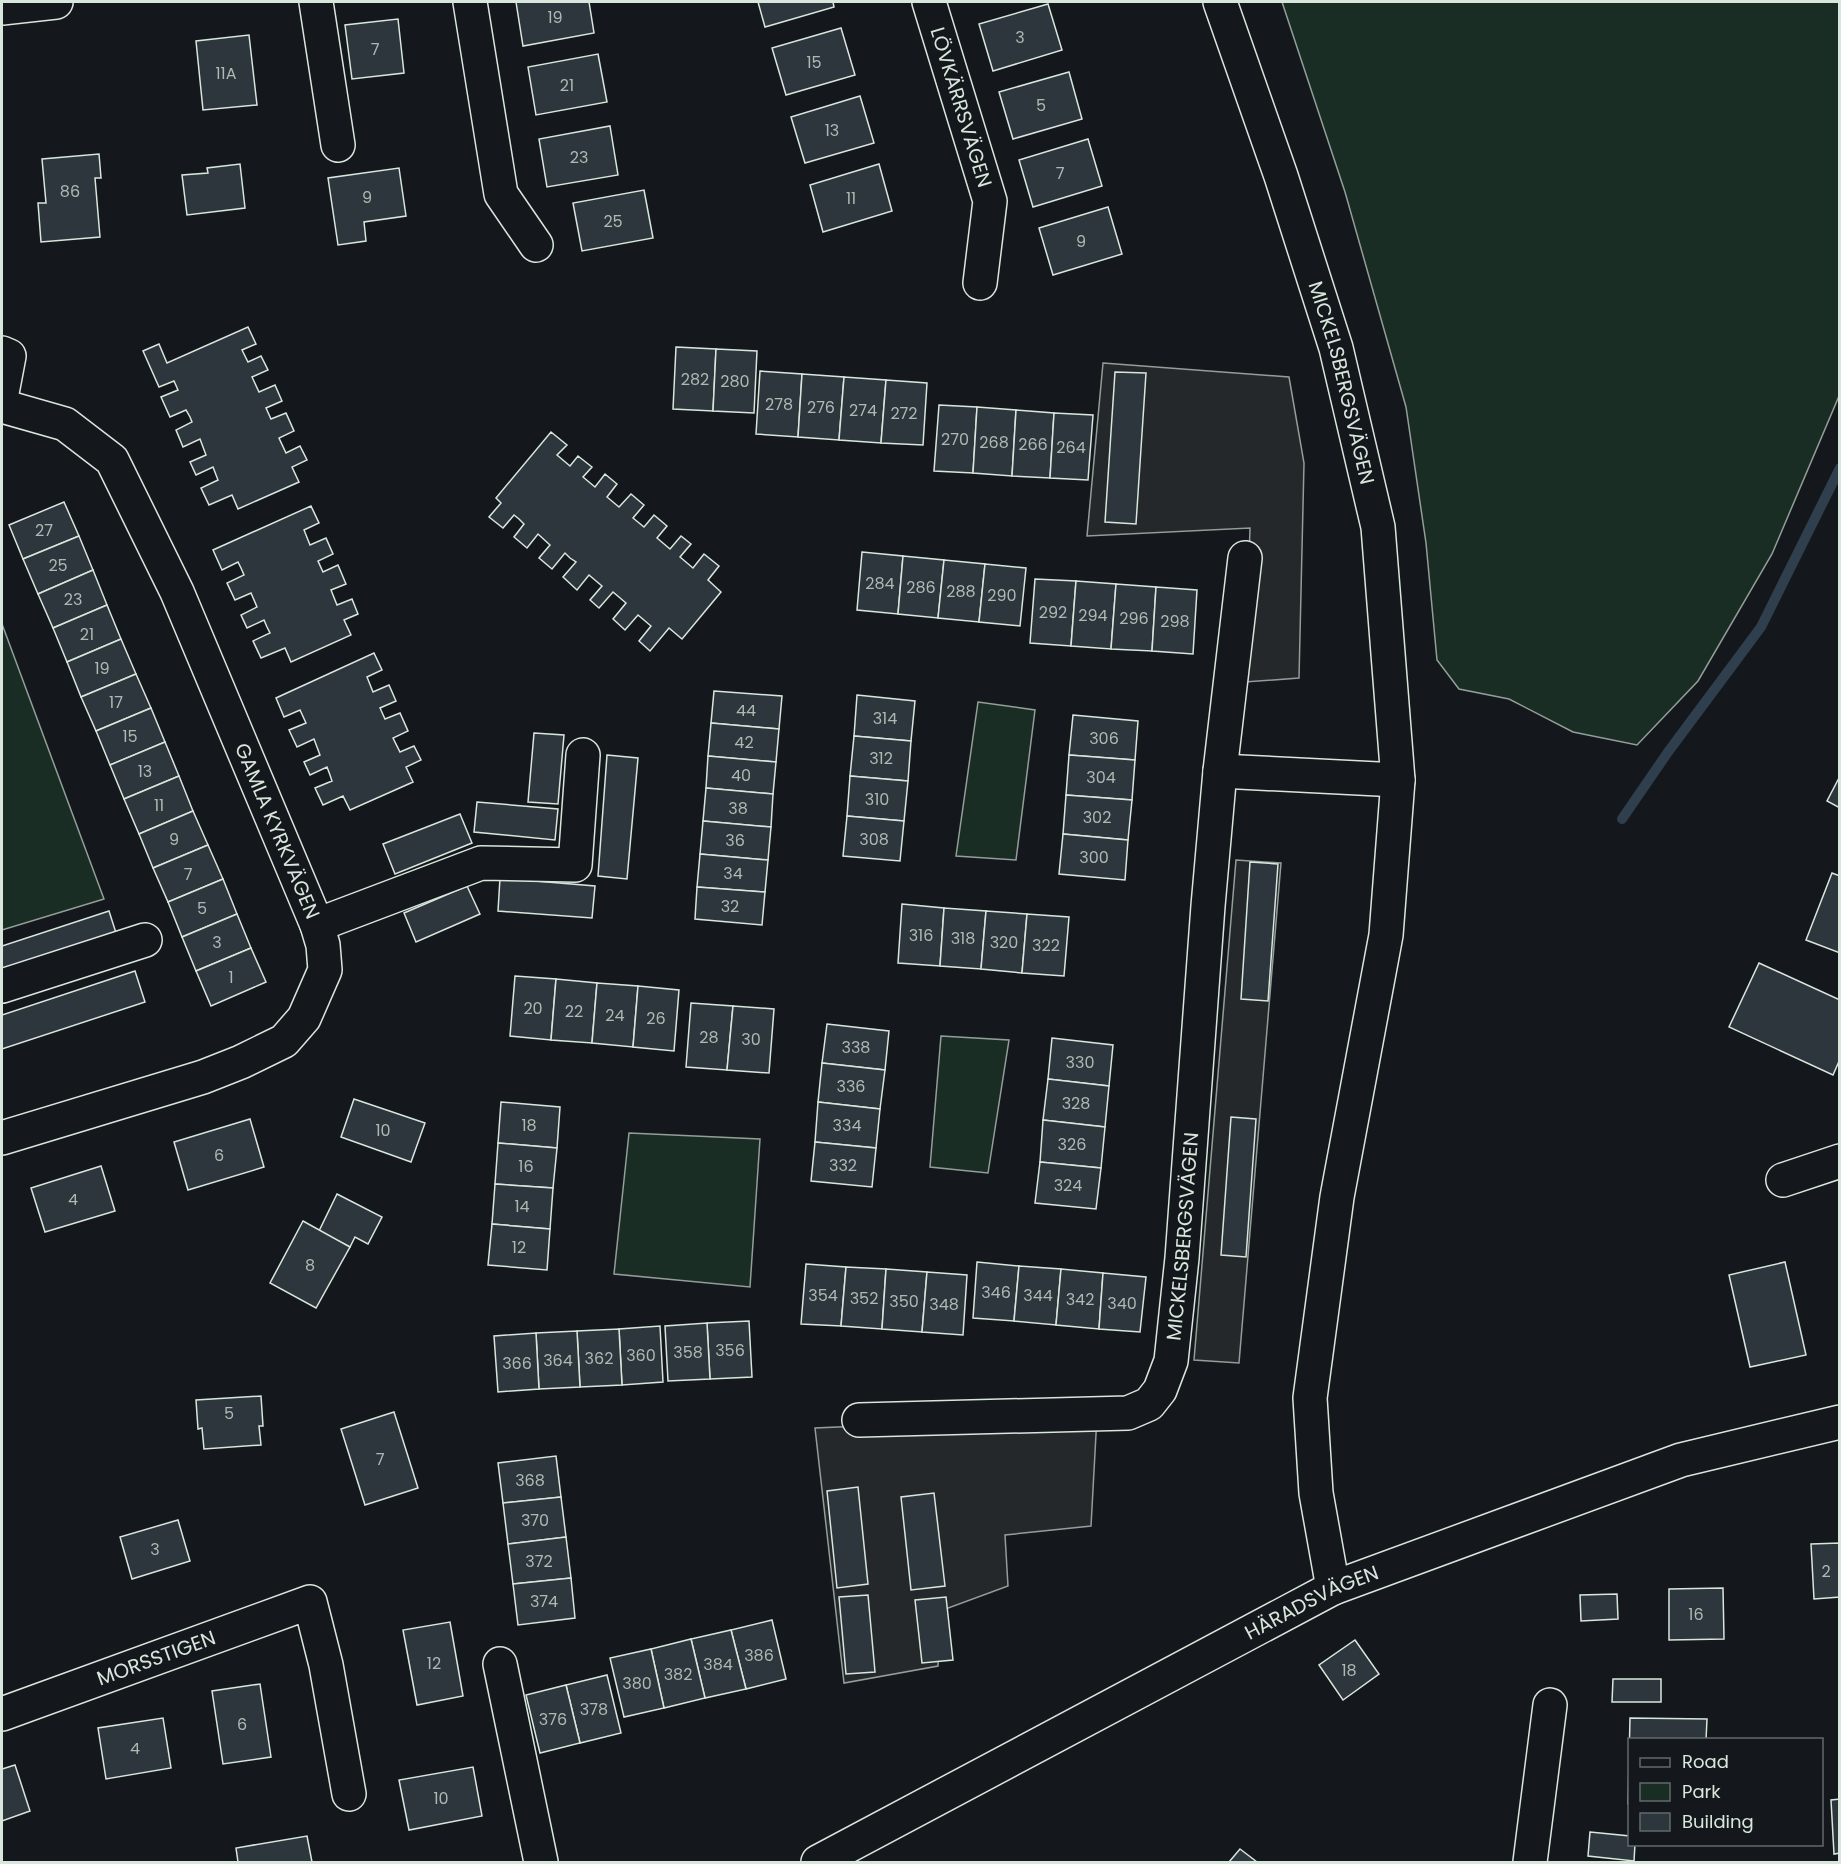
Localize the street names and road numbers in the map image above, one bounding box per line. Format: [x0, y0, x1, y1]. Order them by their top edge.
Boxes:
street label: LÖVKÄRRSVÄGEN [923, 24, 999, 191]
street label: MICKELSBERGSVÄGEN [1301, 277, 1382, 487]
street label: GAMLA KYRKVÄGEN [228, 739, 327, 923]
street label: MICKELSBERGSVÄGEN [1159, 1131, 1205, 1342]
street label: HÄRADSVÄGEN [1240, 1558, 1382, 1647]
street label: MORSSTIGEN [93, 1624, 219, 1692]

